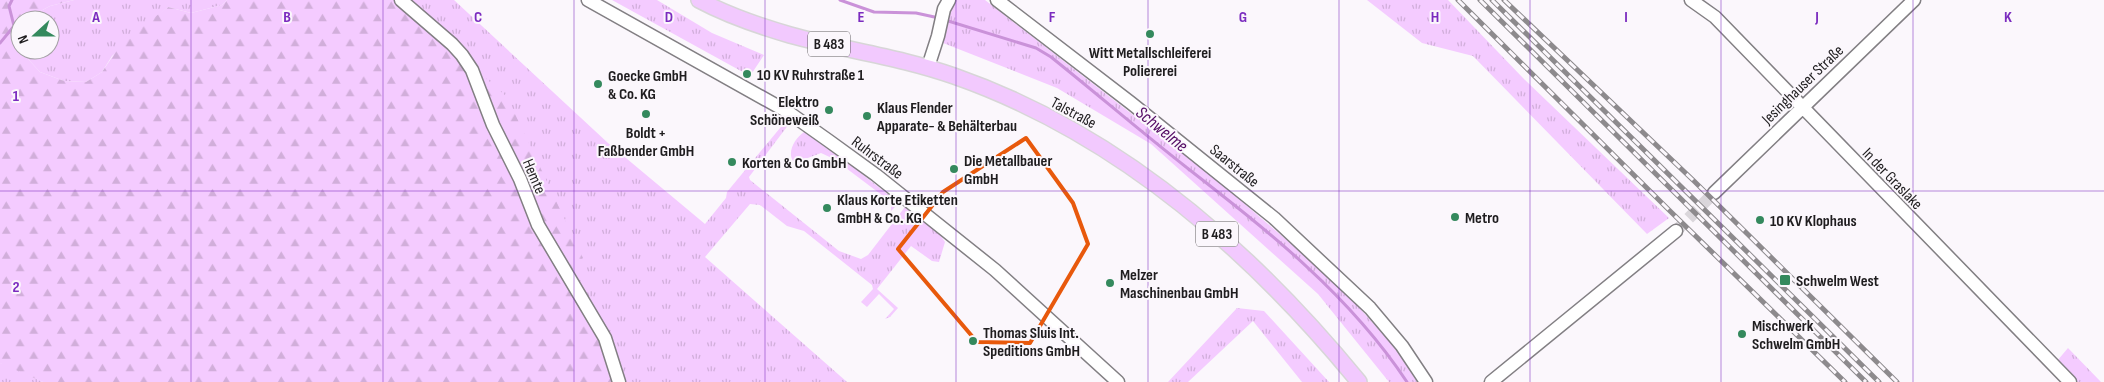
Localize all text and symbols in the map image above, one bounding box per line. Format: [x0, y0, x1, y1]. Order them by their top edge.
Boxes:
text: A [91, 8, 100, 27]
text: B [283, 8, 291, 27]
text: C [474, 8, 482, 27]
text: D [665, 8, 673, 27]
text: E [858, 8, 865, 27]
text: F [1049, 8, 1056, 27]
text: G [1239, 8, 1247, 27]
text: H [1431, 8, 1439, 27]
text: I [1624, 8, 1628, 27]
text: J [1814, 8, 1819, 27]
text: K [2004, 8, 2012, 27]
north arrow [10, 10, 60, 60]
marker: Witt Metallschleiferei Poliererei [1144, 28, 1156, 40]
road number: B 483 [808, 32, 850, 56]
text: N [14, 33, 33, 46]
street label: Jesinghauser Straße [1758, 41, 1848, 129]
place label: Witt Metallschleiferei Poliererei [1089, 44, 1211, 81]
place label: 10 KV Ruhrstraße 1 [757, 66, 865, 85]
place label: Goecke GmbH & Co. KG [608, 67, 687, 104]
marker: 10 KV Ruhrstraße 1 [741, 68, 753, 80]
marker: Goecke GmbH & Co. KG [592, 78, 604, 90]
text: 1 [13, 87, 20, 106]
place label: Elektro Schöneweiß [750, 93, 820, 130]
street label: Talstraße [1047, 93, 1099, 133]
place label: Klaus Flender Apparate- & Behälterbau [876, 99, 1017, 136]
water label: Schwelme [1131, 102, 1192, 157]
marker: Elektro Schöneweiß [823, 104, 835, 116]
marker: Boldt + Faßbender GmbH [640, 108, 652, 120]
marker: Klaus Flender Apparate- & Behälterbau [861, 110, 873, 122]
place label: Boldt + Faßbender GmbH [598, 124, 694, 161]
street label: Ruhrstraße [848, 133, 907, 184]
street label: Saarstraße [1206, 141, 1262, 192]
street label: In der Graslake [1858, 144, 1926, 214]
place label: Die Metallbauer GmbH [964, 152, 1052, 189]
place label: Korten & Co GmbH [742, 154, 846, 173]
street label: Hemte [518, 156, 549, 197]
marker: Korten & Co GmbH [726, 156, 738, 168]
marker: Die Metallbauer GmbH [948, 163, 960, 175]
place label: Klaus Korte Etiketten GmbH & Co. KG [837, 191, 958, 228]
marker: Klaus Korte Etiketten GmbH & Co. KG [821, 202, 833, 214]
place label: Metro [1465, 209, 1499, 228]
marker: Metro [1449, 211, 1461, 223]
place label: 10 KV Klophaus [1770, 212, 1857, 231]
marker: 10 KV Klophaus [1754, 214, 1766, 226]
road number: B 483 [1196, 222, 1238, 246]
place label: Melzer Maschinenbau GmbH [1120, 266, 1238, 303]
place label: Schwelm West [1796, 272, 1879, 291]
marker: Schwelm West [1778, 273, 1792, 287]
marker: Melzer Maschinenbau GmbH [1104, 277, 1116, 289]
text: 2 [12, 278, 20, 297]
place label: Mischwerk Schwelm GmbH [1752, 317, 1840, 354]
place label: Thomas Sluis Int. Speditions GmbH [983, 324, 1080, 361]
marker: Mischwerk Schwelm GmbH [1736, 328, 1748, 340]
marker: Thomas Sluis Int. Speditions GmbH [967, 335, 979, 347]

